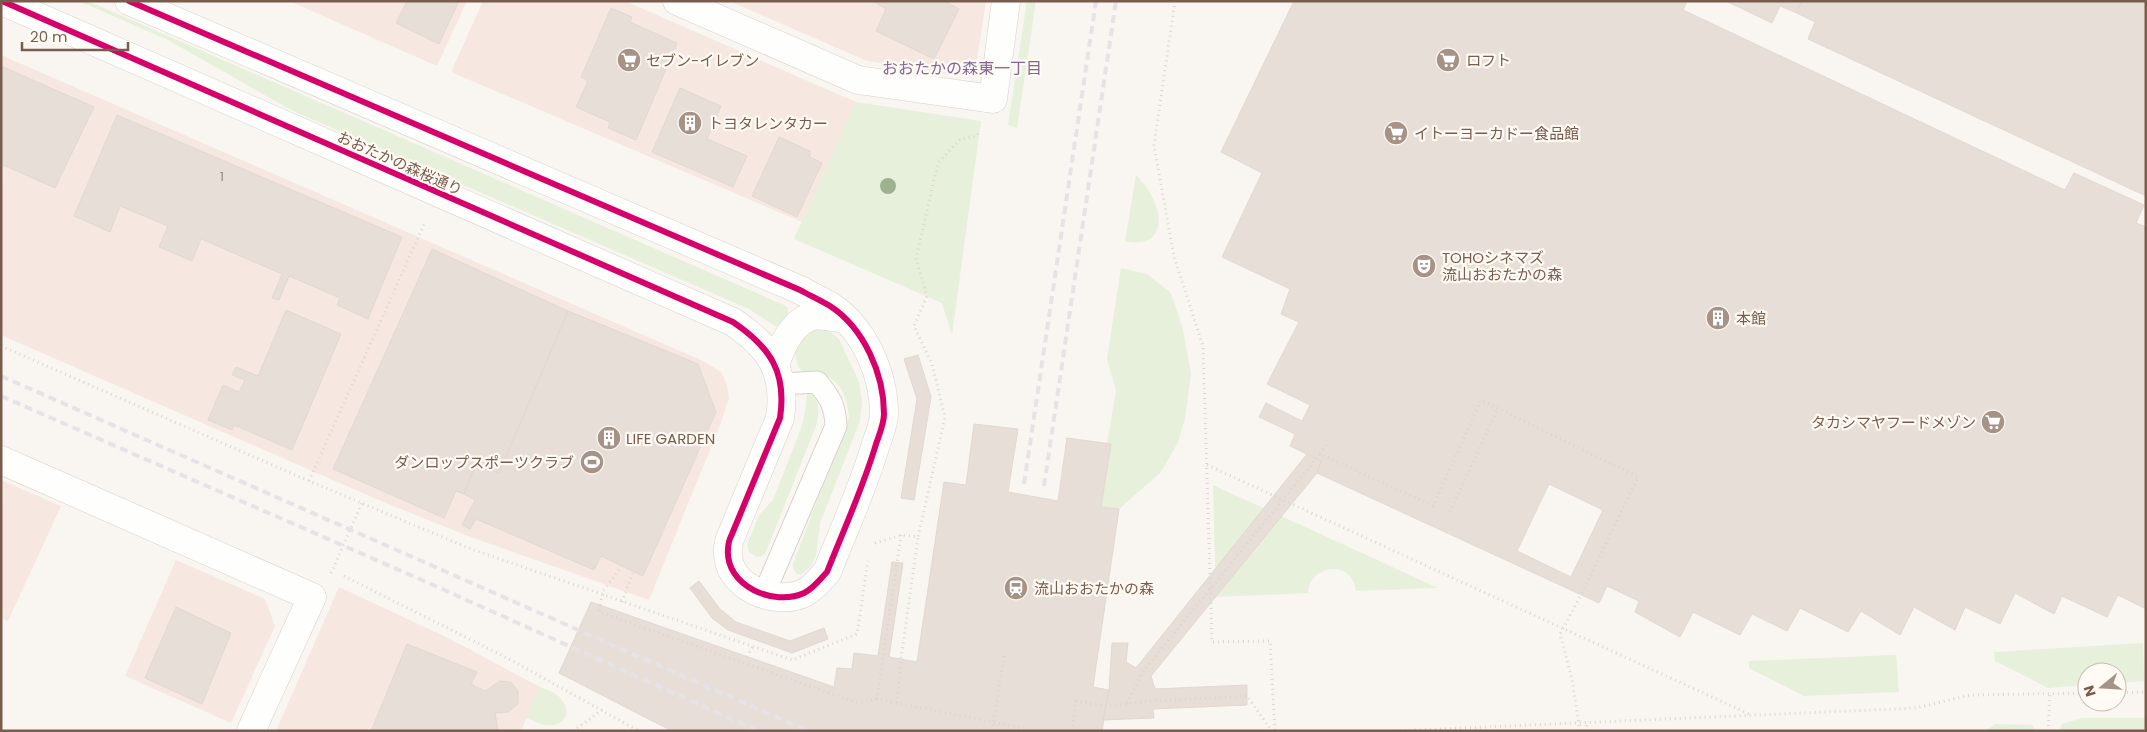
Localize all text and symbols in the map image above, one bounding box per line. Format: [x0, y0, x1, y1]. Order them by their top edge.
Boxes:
scale bar [22, 20, 129, 52]
text: 20 m [30, 26, 68, 47]
supermarket icon: セブン-イレブン [616, 47, 642, 73]
supermarket icon: ロフト [1435, 47, 1461, 73]
place label: セブン-イレブン [646, 50, 759, 71]
place label: ロフト [1466, 50, 1511, 71]
district label: おおたかの森東一丁目 [882, 57, 1042, 80]
building icon: トヨタレンタカー [677, 110, 703, 136]
place label: トヨタレンタカー [708, 113, 828, 134]
supermarket icon: イトーヨーカドー食品館 [1383, 120, 1409, 146]
place label: イトーヨーカドー食品館 [1414, 123, 1579, 144]
street label: おおたかの森桜通り [334, 126, 466, 200]
house number: 1 [220, 168, 224, 185]
place label: TOHOシネマズ 流山おおたかの森 [1442, 247, 1562, 285]
theatre icon: TOHOシネマズ 流山おおたかの森 [1411, 253, 1437, 279]
building icon: 本館 [1705, 305, 1731, 331]
place label: 本館 [1736, 308, 1766, 329]
supermarket icon: タカシマヤフードメゾン [1980, 409, 2006, 435]
place label: タカシマヤフードメゾン [1811, 412, 1976, 433]
building icon: LIFE GARDEN [596, 425, 622, 451]
place label: LIFE GARDEN [626, 428, 715, 449]
sports icon: ダンロップスポーツクラブ [579, 449, 605, 475]
place label: ダンロップスポーツクラブ [394, 452, 574, 473]
station icon: 流山おおたかの森 [1003, 575, 1029, 601]
place label: 流山おおたかの森 [1034, 578, 1154, 599]
north arrow [2077, 662, 2127, 712]
text: N [2078, 683, 2101, 699]

